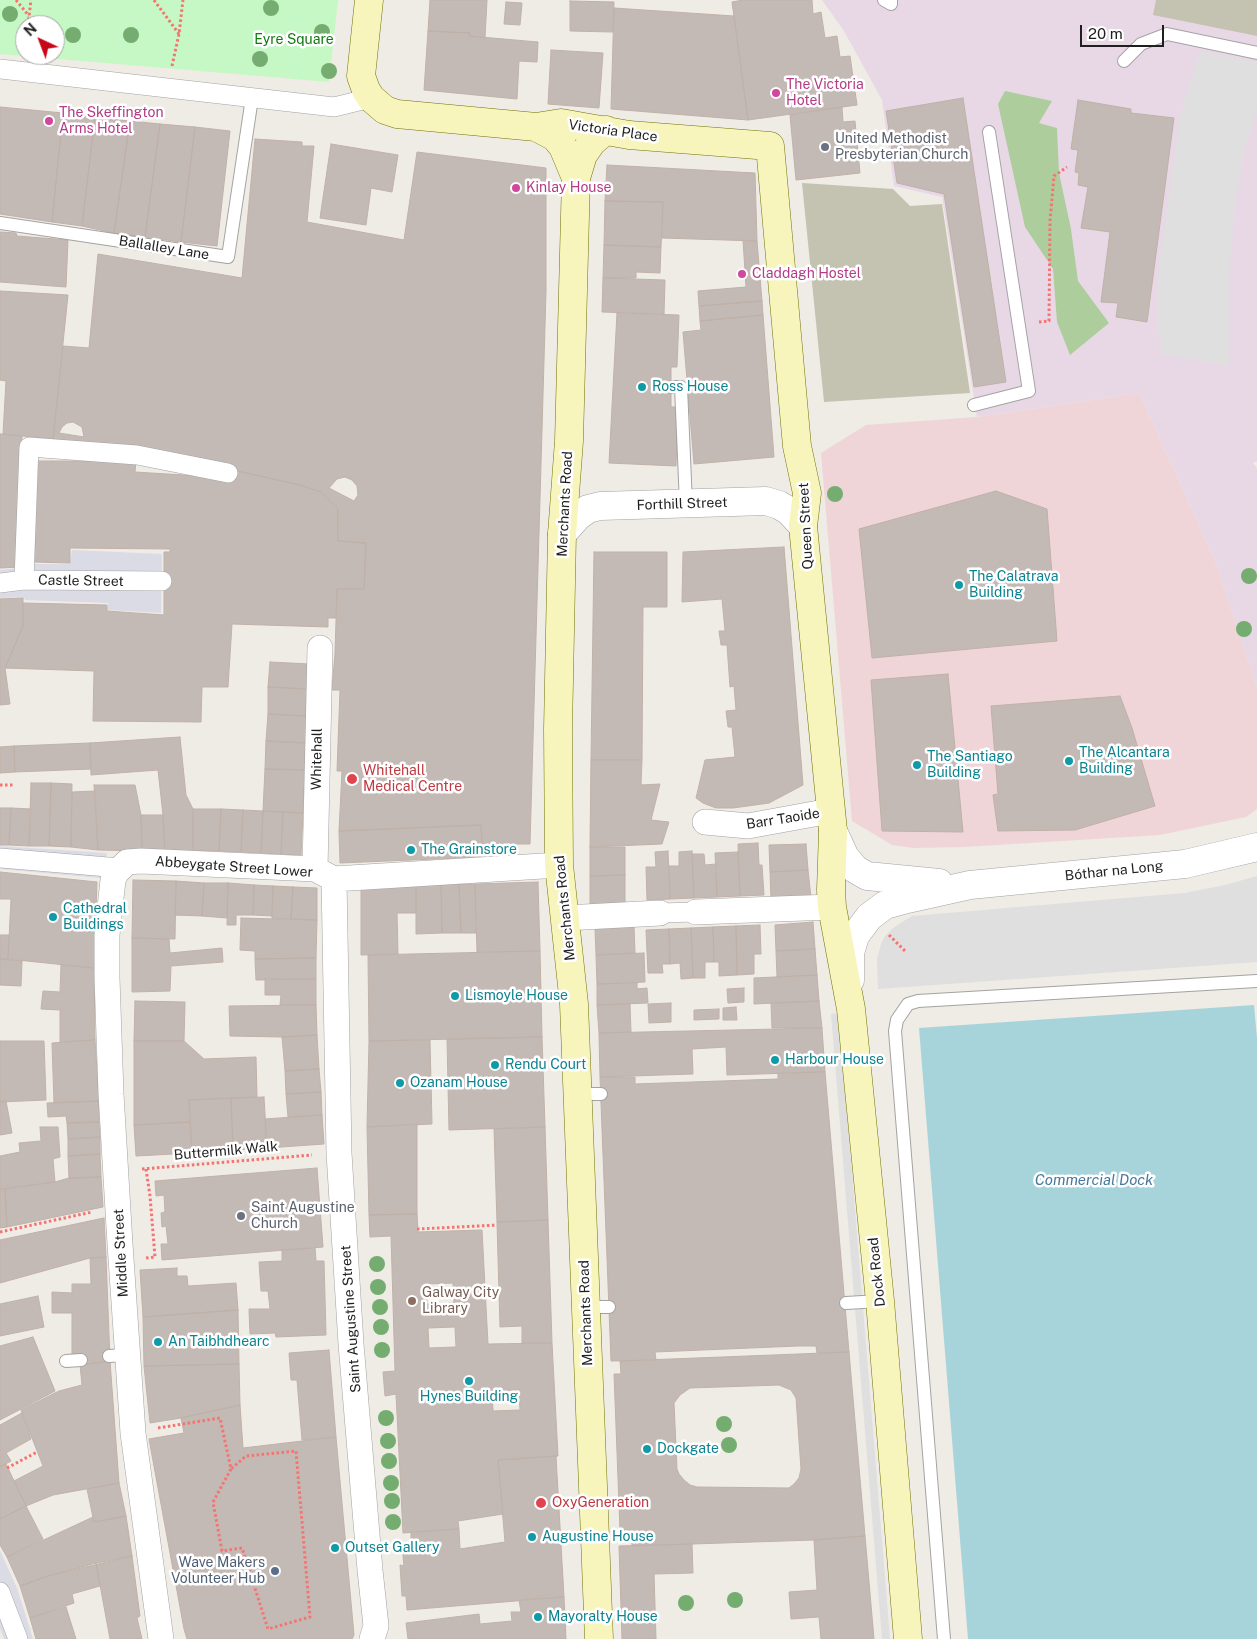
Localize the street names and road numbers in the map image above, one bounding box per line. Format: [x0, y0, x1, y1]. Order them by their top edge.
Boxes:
street label: Victoria Place [567, 116, 659, 146]
street label: Ballalley Lane [118, 233, 210, 263]
street label: Merchants Road [554, 451, 576, 557]
street label: Queen Street [795, 482, 817, 570]
street label: Forthill Street [636, 494, 728, 514]
street label: Castle Street [38, 572, 124, 590]
street label: Whitehall [308, 728, 326, 790]
street label: Barr Taoide [745, 805, 821, 833]
street label: Abbeygate Street Lower [154, 853, 314, 881]
street label: Merchants Road [551, 855, 579, 961]
street label: Bóthar na Long [1064, 857, 1164, 885]
street label: Buttermilk Walk [173, 1138, 279, 1164]
street label: Middle Street [110, 1208, 132, 1298]
street label: Dock Road [865, 1237, 889, 1307]
street label: Saint Augustine Street [337, 1245, 365, 1393]
street label: Merchants Road [576, 1260, 596, 1366]

